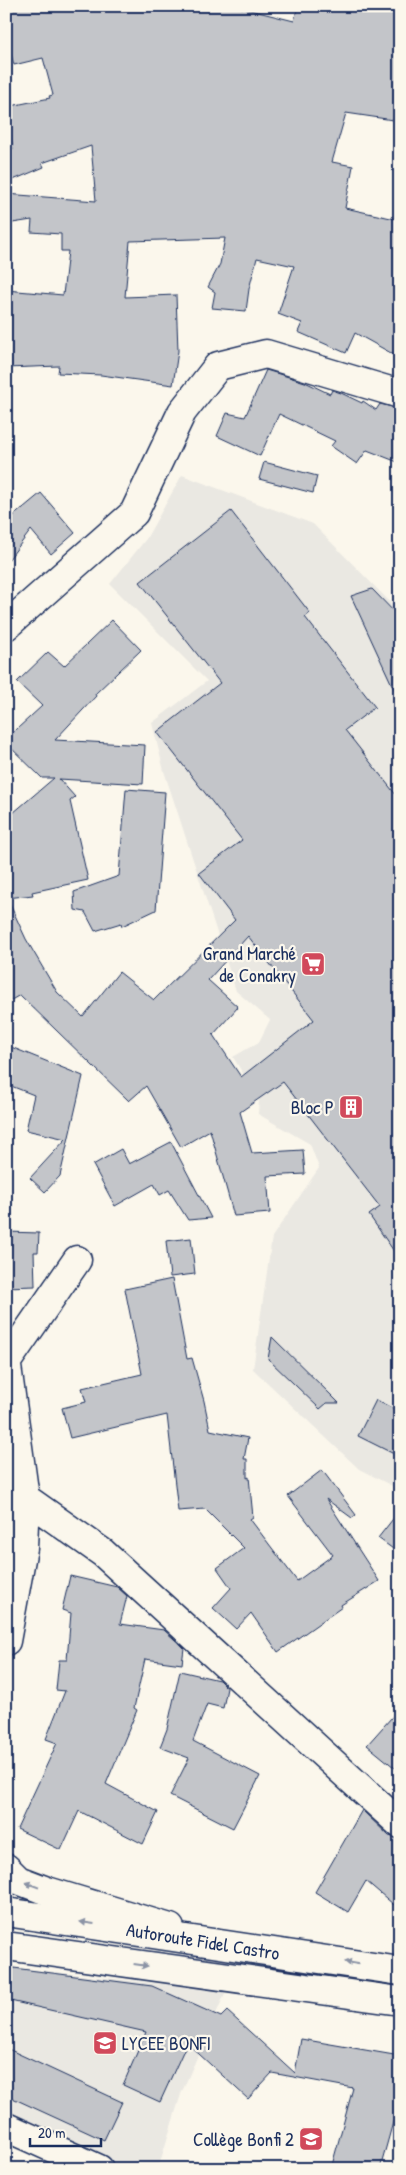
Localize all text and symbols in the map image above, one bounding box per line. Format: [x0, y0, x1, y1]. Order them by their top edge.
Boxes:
place label: Grand Marché de Conakry [203, 940, 296, 988]
supermarket icon: Grand Marché de Conakry [300, 951, 326, 977]
place label: Bloc P [291, 1094, 334, 1120]
building icon: Bloc P [338, 1094, 364, 1120]
one-way arrow [25, 1881, 39, 1889]
street label: Autoroute Fidel Castro [125, 1916, 282, 1966]
one-way arrow [79, 1919, 95, 1927]
one-way arrow [343, 1959, 359, 1967]
one-way arrow [134, 1961, 150, 1969]
school or university icon: LYCEE BONFI [92, 2030, 118, 2056]
place label: LYCEE BONFI [122, 2030, 211, 2056]
scale bar [30, 2115, 101, 2147]
text: 20 m [38, 2122, 65, 2143]
place label: Collège Bonfi 2 [193, 2126, 294, 2152]
school or university icon: Collège Bonfi 2 [298, 2126, 324, 2152]

